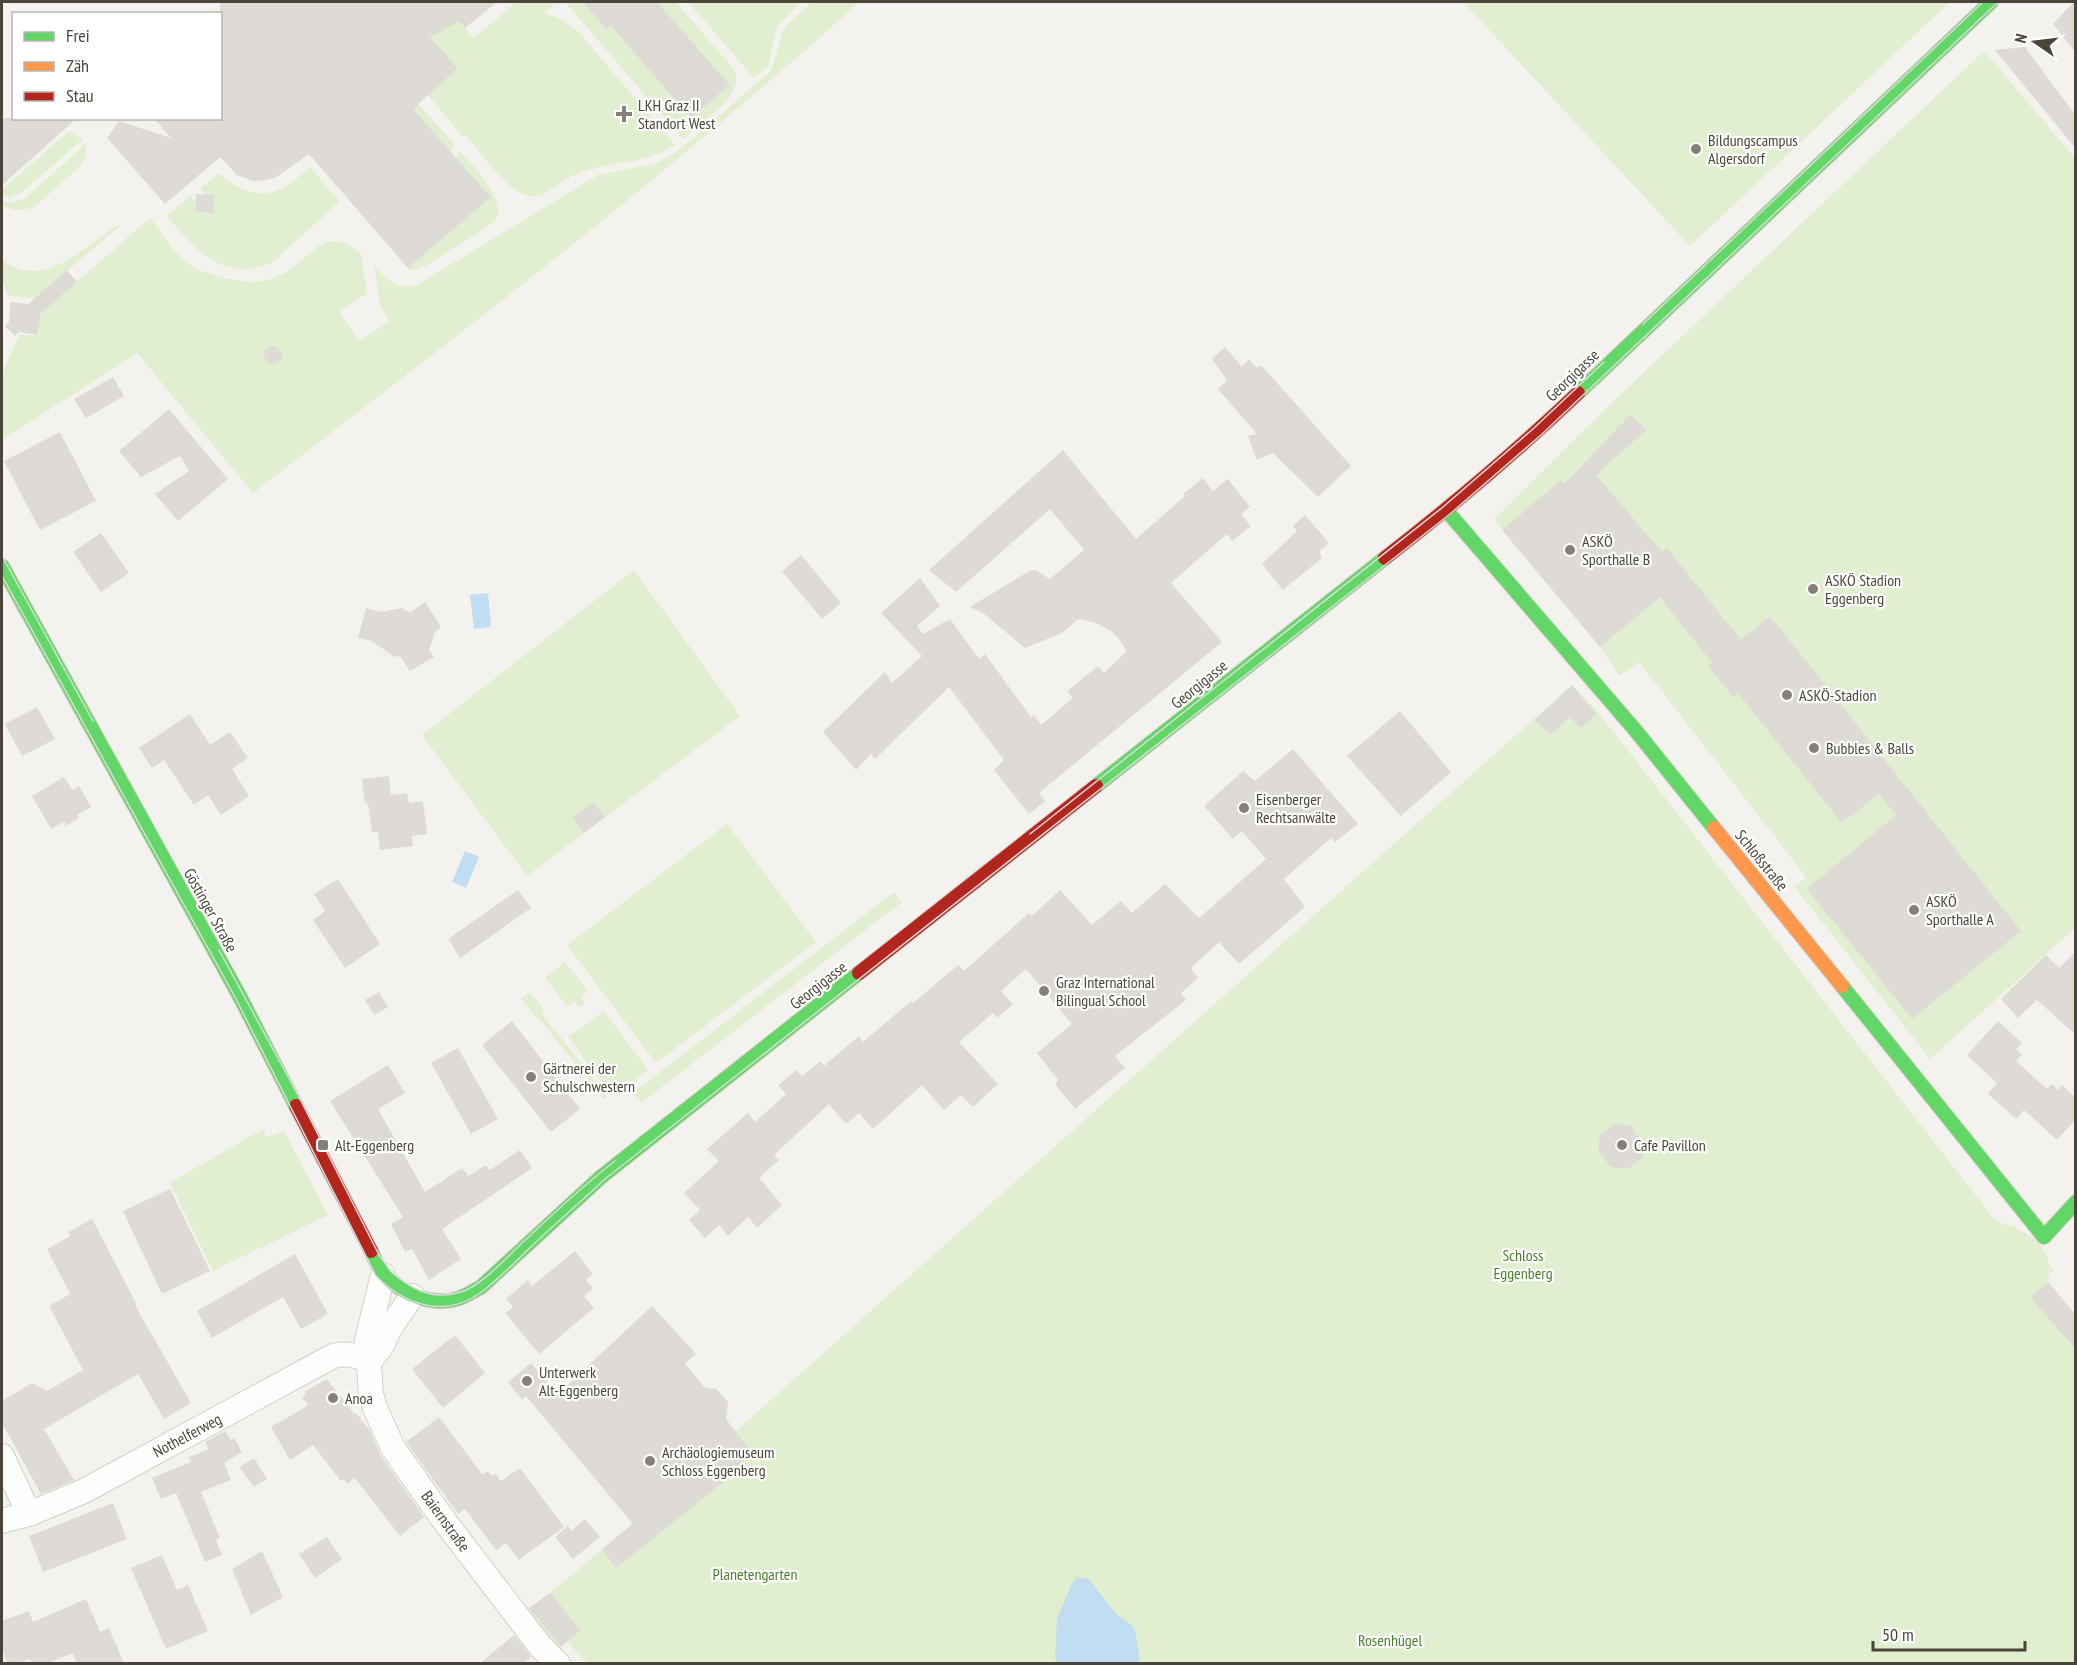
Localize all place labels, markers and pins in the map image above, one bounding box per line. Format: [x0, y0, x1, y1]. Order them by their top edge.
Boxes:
place label: LKH Graz II Standort West [638, 95, 716, 133]
marker: LKH Graz II Standort West [615, 105, 633, 123]
place label: Bildungscampus Algersdorf [1708, 130, 1798, 168]
marker: Bildungscampus Algersdorf [1689, 142, 1703, 156]
place label: ASKÖ Sporthalle B [1582, 531, 1650, 569]
marker: ASKÖ Sporthalle B [1563, 543, 1577, 557]
place label: ASKÖ Stadion Eggenberg [1825, 570, 1901, 608]
marker: ASKÖ Stadion Eggenberg [1806, 582, 1820, 596]
place label: ASKÖ-Stadion [1799, 685, 1876, 705]
marker: ASKÖ-Stadion [1780, 688, 1794, 702]
place label: Bubbles & Balls [1826, 738, 1914, 758]
marker: Bubbles & Balls [1807, 741, 1821, 755]
place label: Eisenberger Rechtsanwälte [1256, 789, 1336, 827]
marker: Eisenberger Rechtsanwälte [1237, 801, 1251, 815]
place label: ASKÖ Sporthalle A [1926, 891, 1994, 929]
marker: ASKÖ Sporthalle A [1907, 903, 1921, 917]
place label: Graz International Bilingual School [1056, 972, 1155, 1010]
marker: Graz International Bilingual School [1037, 984, 1051, 998]
place label: Gärtnerei der Schulschwestern [543, 1058, 635, 1096]
marker: Gärtnerei der Schulschwestern [524, 1070, 538, 1084]
place label: Alt-Eggenberg [335, 1135, 414, 1155]
place label: Cafe Pavillon [1634, 1135, 1706, 1155]
marker: Alt-Eggenberg [316, 1138, 330, 1152]
marker: Cafe Pavillon [1615, 1138, 1629, 1152]
place label: Unterwerk Alt-Eggenberg [539, 1362, 618, 1400]
marker: Unterwerk Alt-Eggenberg [520, 1374, 534, 1388]
place label: Anoa [345, 1388, 373, 1408]
marker: Anoa [326, 1391, 340, 1405]
place label: Archäologiemuseum Schloss Eggenberg [662, 1442, 774, 1480]
marker: Archäologiemuseum Schloss Eggenberg [643, 1454, 657, 1468]

